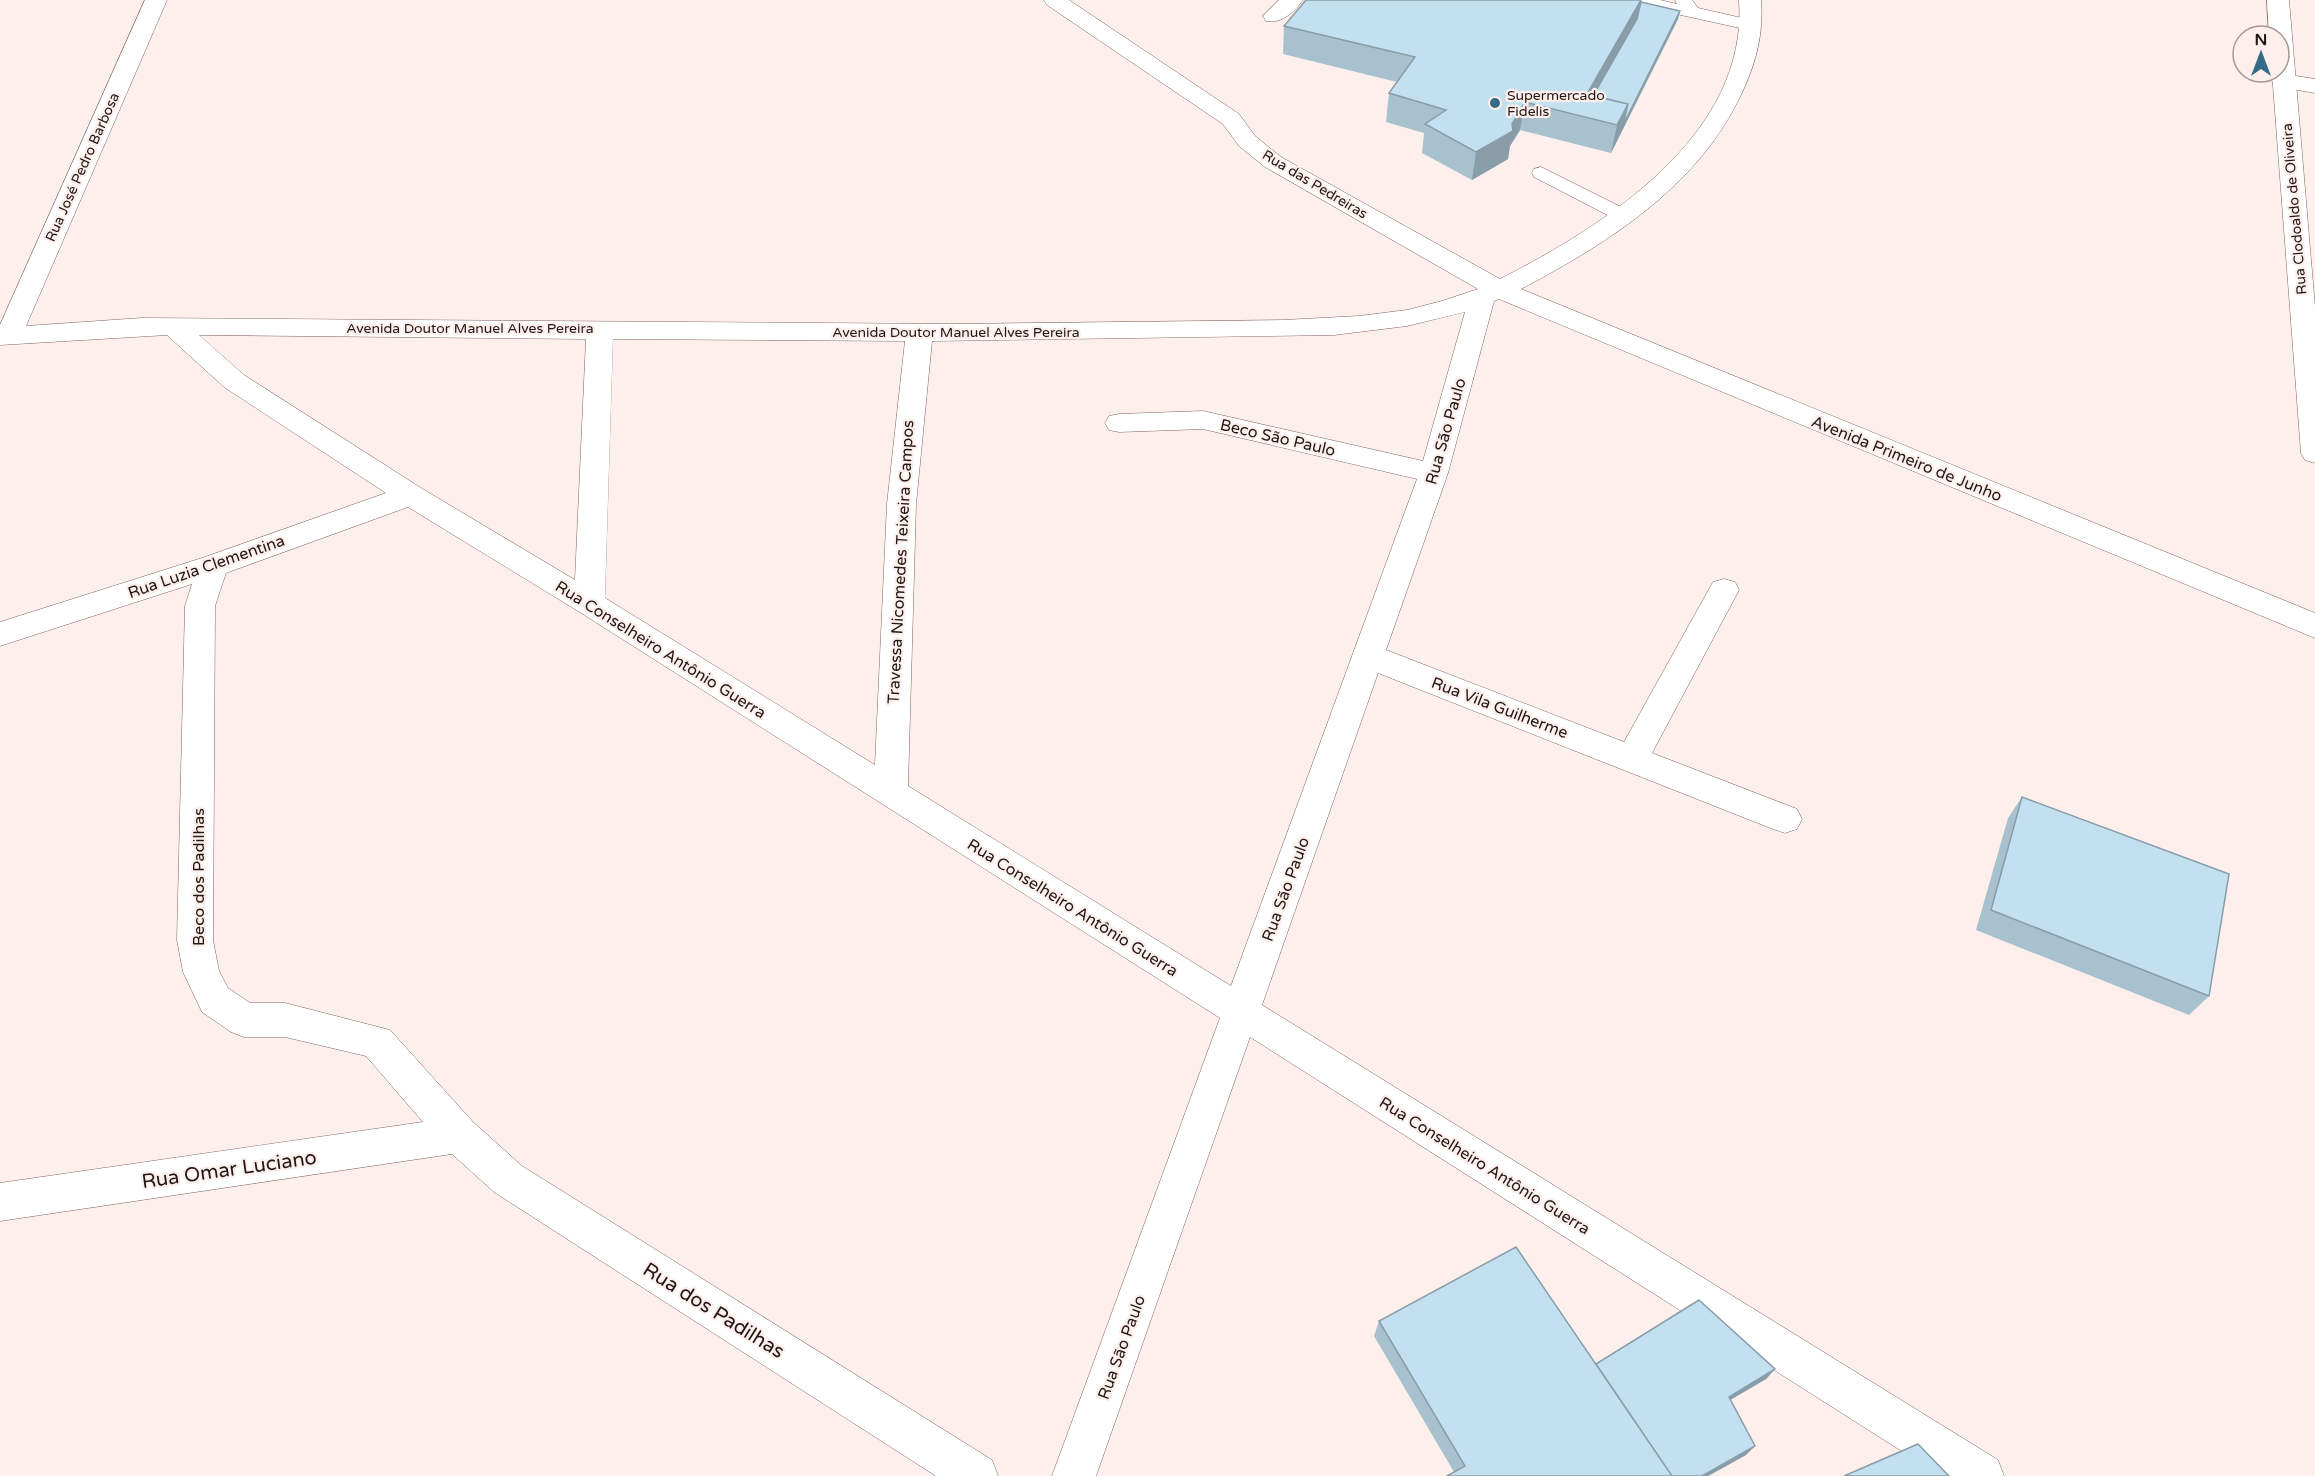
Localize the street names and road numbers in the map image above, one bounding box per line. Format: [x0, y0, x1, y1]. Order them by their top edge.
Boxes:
street label: Rua José Pedro Barbosa [42, 90, 123, 244]
street label: Rua Clodoaldo de Oliveira [2279, 123, 2310, 295]
street label: Rua das Pedreiras [1259, 146, 1371, 223]
street label: Avenida Doutor Manuel Alves Pereira [346, 320, 594, 337]
street label: Avenida Doutor Manuel Alves Pereira [832, 324, 1080, 341]
street label: Rua São Paulo [1421, 376, 1471, 487]
street label: Avenida Primeiro de Junho [1808, 411, 2005, 506]
street label: Beco São Paulo [1218, 415, 1337, 461]
street label: Travessa Nicomedes Teixeira Campos [884, 420, 918, 704]
street label: Rua Luzia Clementina [125, 531, 287, 603]
street label: Rua Conselheiro Antônio Guerra [551, 577, 770, 723]
street label: Rua Vila Guilherme [1428, 673, 1571, 743]
street label: Beco dos Padilhas [189, 808, 209, 946]
street label: Rua São Paulo [1258, 834, 1314, 944]
street label: Rua Conselheiro Antônio Guerra [963, 835, 1182, 981]
street label: Rua Conselheiro Antônio Guerra [1375, 1093, 1594, 1239]
street label: Rua Omar Luciano [140, 1146, 318, 1194]
street label: Rua dos Padilhas [638, 1258, 789, 1364]
street label: Rua São Paulo [1094, 1292, 1150, 1402]

